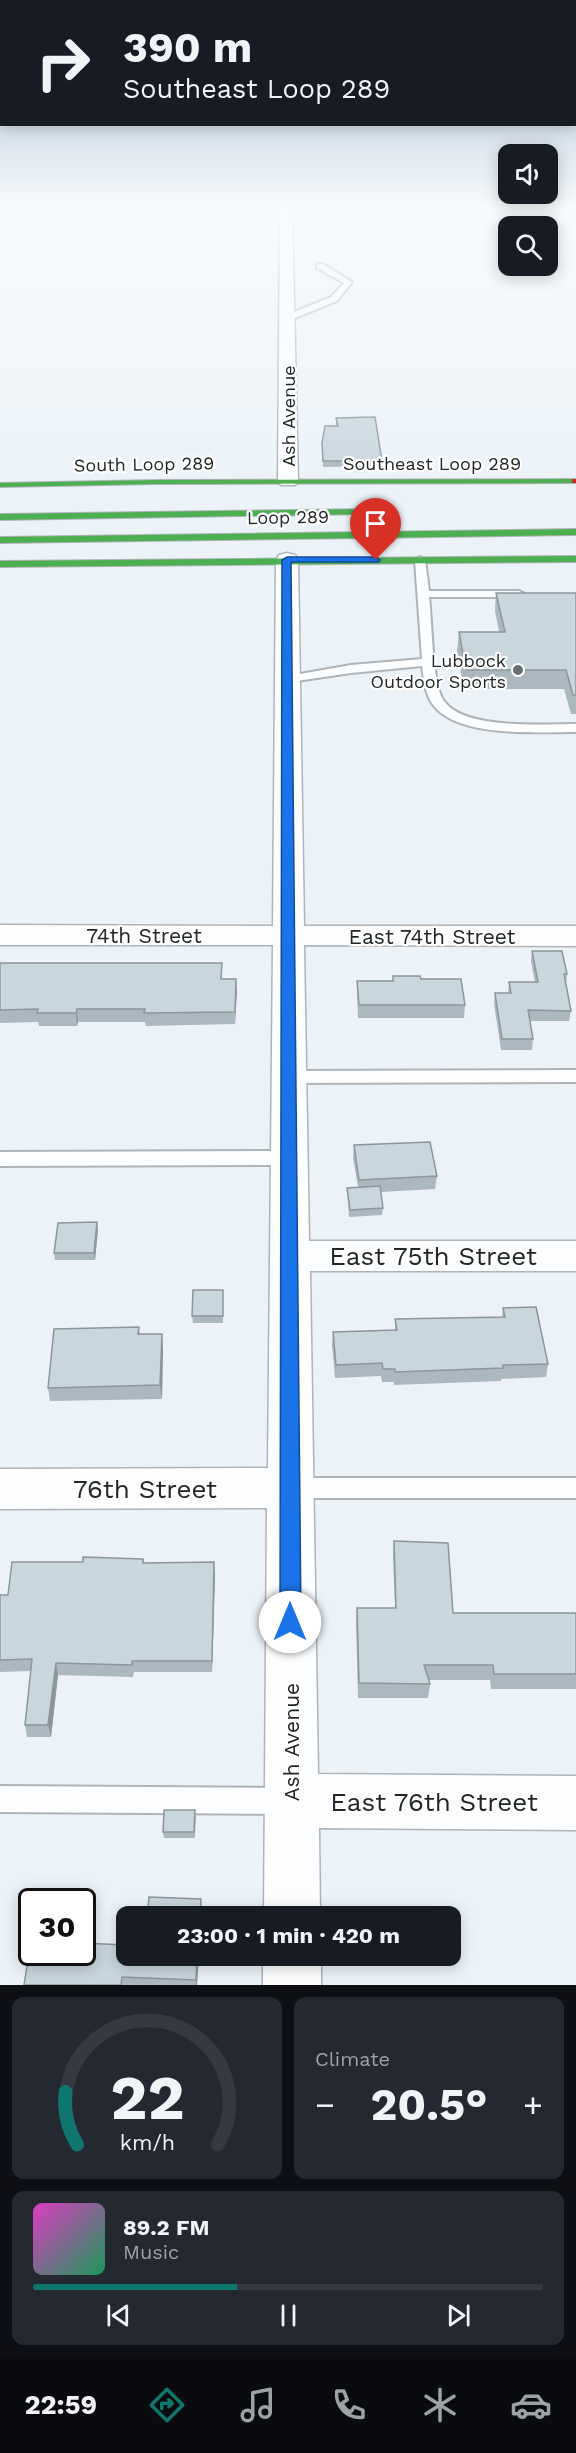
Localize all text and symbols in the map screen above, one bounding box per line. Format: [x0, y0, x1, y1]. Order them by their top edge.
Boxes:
text: 390 m [123, 23, 252, 72]
icon: right [24, 24, 102, 102]
text: Southeast Loop 289 [123, 73, 390, 105]
map controls [498, 144, 558, 276]
button: sound [498, 144, 558, 204]
button: search [498, 216, 558, 276]
street label: Ash Avenue [278, 365, 299, 467]
street label: South Loop 289 [74, 452, 214, 476]
street label: Southeast Loop 289 [343, 453, 521, 474]
pin [350, 498, 401, 560]
street label: Loop 289 [247, 506, 329, 528]
icon: arrive [359, 507, 392, 540]
place label: Lubbock Outdoor Sports [371, 650, 506, 692]
marker: Lubbock Outdoor Sports [511, 663, 525, 677]
street label: 74th Street [86, 923, 202, 948]
street label: East 74th Street [349, 924, 516, 949]
street label: East 75th Street [329, 1241, 537, 1271]
street label: 76th Street [73, 1474, 217, 1504]
position arrow [258, 1590, 322, 1654]
street label: Ash Avenue [279, 1683, 304, 1801]
street label: East 76th Street [330, 1787, 538, 1817]
speed limit sign: 30 [18, 1888, 96, 1966]
text: 23:00 · 1 min · 420 m [177, 1923, 400, 1948]
text: Climate [315, 2047, 390, 2071]
text: 22 [110, 2061, 184, 2134]
text: 20.5° [371, 2078, 487, 2131]
text: − [315, 2085, 335, 2124]
text: + [523, 2085, 543, 2124]
text: km/h [119, 2130, 175, 2155]
text: 89.2 FM [123, 2215, 210, 2240]
text: Music [123, 2240, 179, 2264]
icon: previous [102, 2299, 135, 2332]
icon: pause [272, 2299, 305, 2332]
icon: next [442, 2299, 475, 2332]
icon: directions [146, 2384, 188, 2426]
icon: music [237, 2384, 279, 2426]
icon: phone [328, 2384, 370, 2426]
icon: climate [419, 2384, 461, 2426]
icon: car [510, 2384, 552, 2426]
text: 22:59 [24, 2389, 97, 2421]

